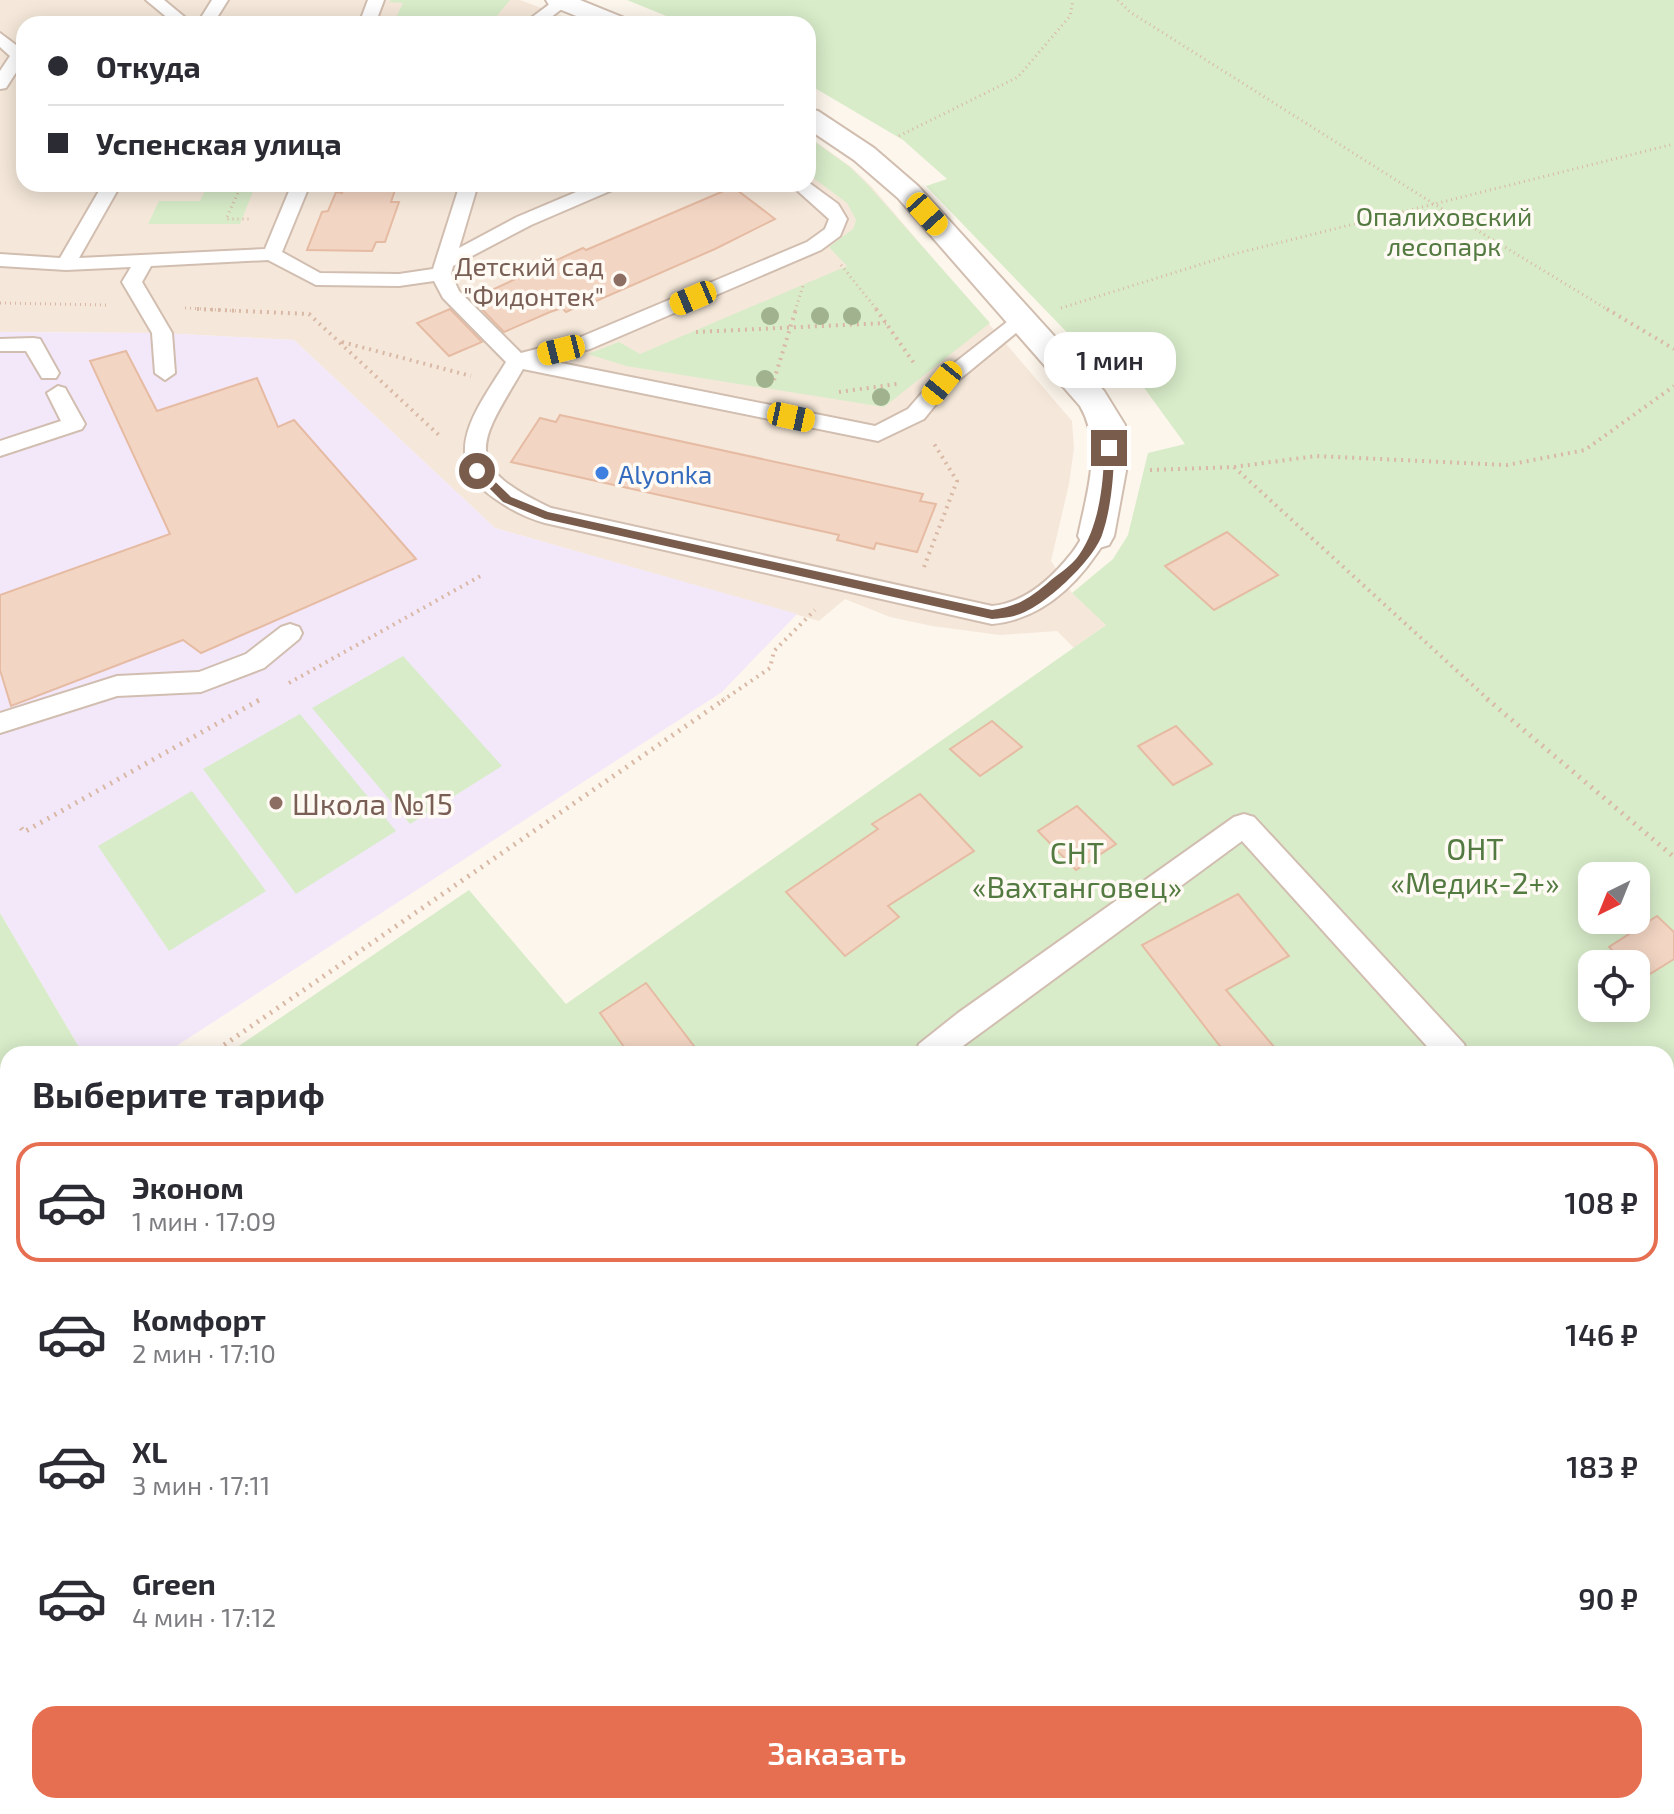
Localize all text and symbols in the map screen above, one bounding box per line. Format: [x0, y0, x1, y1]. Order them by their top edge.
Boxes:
text: Откуда [96, 48, 201, 84]
text: Успенская улица [96, 125, 342, 161]
car [902, 188, 952, 240]
park label: Опалиховский лесопарк [1356, 200, 1532, 261]
place label: Детский сад "Фидонтек" [454, 250, 604, 311]
marker: Детский сад "Фидонтек" [611, 271, 629, 289]
car [666, 278, 720, 318]
callout: 1 мин [1043, 332, 1175, 388]
car [535, 333, 587, 367]
text: 1 мин [1076, 344, 1144, 375]
car [918, 357, 966, 409]
car [765, 400, 817, 434]
route end [1091, 430, 1127, 466]
route start [459, 453, 495, 489]
place label: Alyonka [618, 458, 712, 489]
marker: Alyonka [593, 464, 611, 482]
place label: Школа №15 [292, 785, 453, 821]
marker: Школа №15 [267, 794, 285, 812]
park label: ОНТ «Медик-2+» [1390, 830, 1560, 900]
park label: СНТ «Вахтанговец» [972, 834, 1182, 904]
north arrow [1578, 862, 1650, 934]
map controls [1578, 862, 1650, 1022]
button: locate [1578, 950, 1650, 1022]
text: Выберите тариф [32, 1072, 325, 1115]
icon: car [36, 1166, 108, 1238]
text: Эконом [132, 1169, 244, 1205]
text: 108 ₽ [1565, 1184, 1638, 1220]
text: 1 мин · 17:09 [132, 1205, 276, 1236]
icon: car [36, 1298, 108, 1370]
text: Комфорт [132, 1301, 266, 1337]
text: 146 ₽ [1565, 1316, 1638, 1352]
text: 2 мин · 17:10 [132, 1337, 276, 1368]
icon: car [36, 1430, 108, 1502]
text: XL [132, 1433, 167, 1469]
text: 183 ₽ [1566, 1448, 1638, 1484]
text: 3 мин · 17:11 [132, 1469, 270, 1500]
icon: car [36, 1562, 108, 1634]
text: Green [132, 1565, 216, 1601]
text: 90 ₽ [1578, 1580, 1638, 1616]
text: 4 мин · 17:12 [132, 1601, 276, 1632]
button: Заказать [32, 1706, 1642, 1798]

